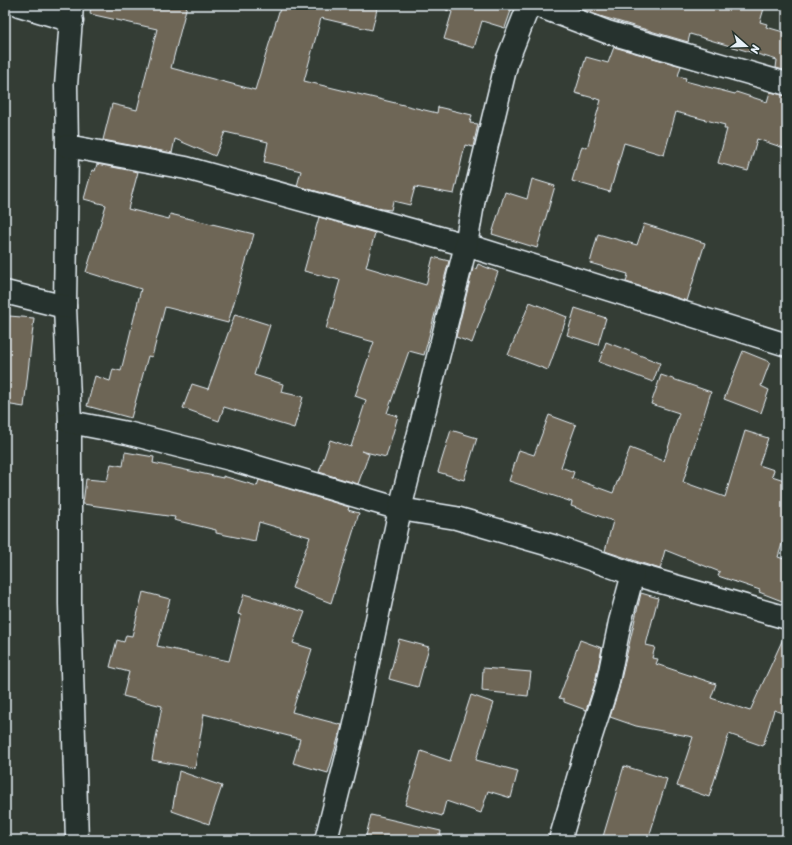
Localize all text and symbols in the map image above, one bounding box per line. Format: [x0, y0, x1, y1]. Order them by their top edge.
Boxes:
north arrow [726, 26, 766, 66]
text: N [745, 41, 766, 56]

